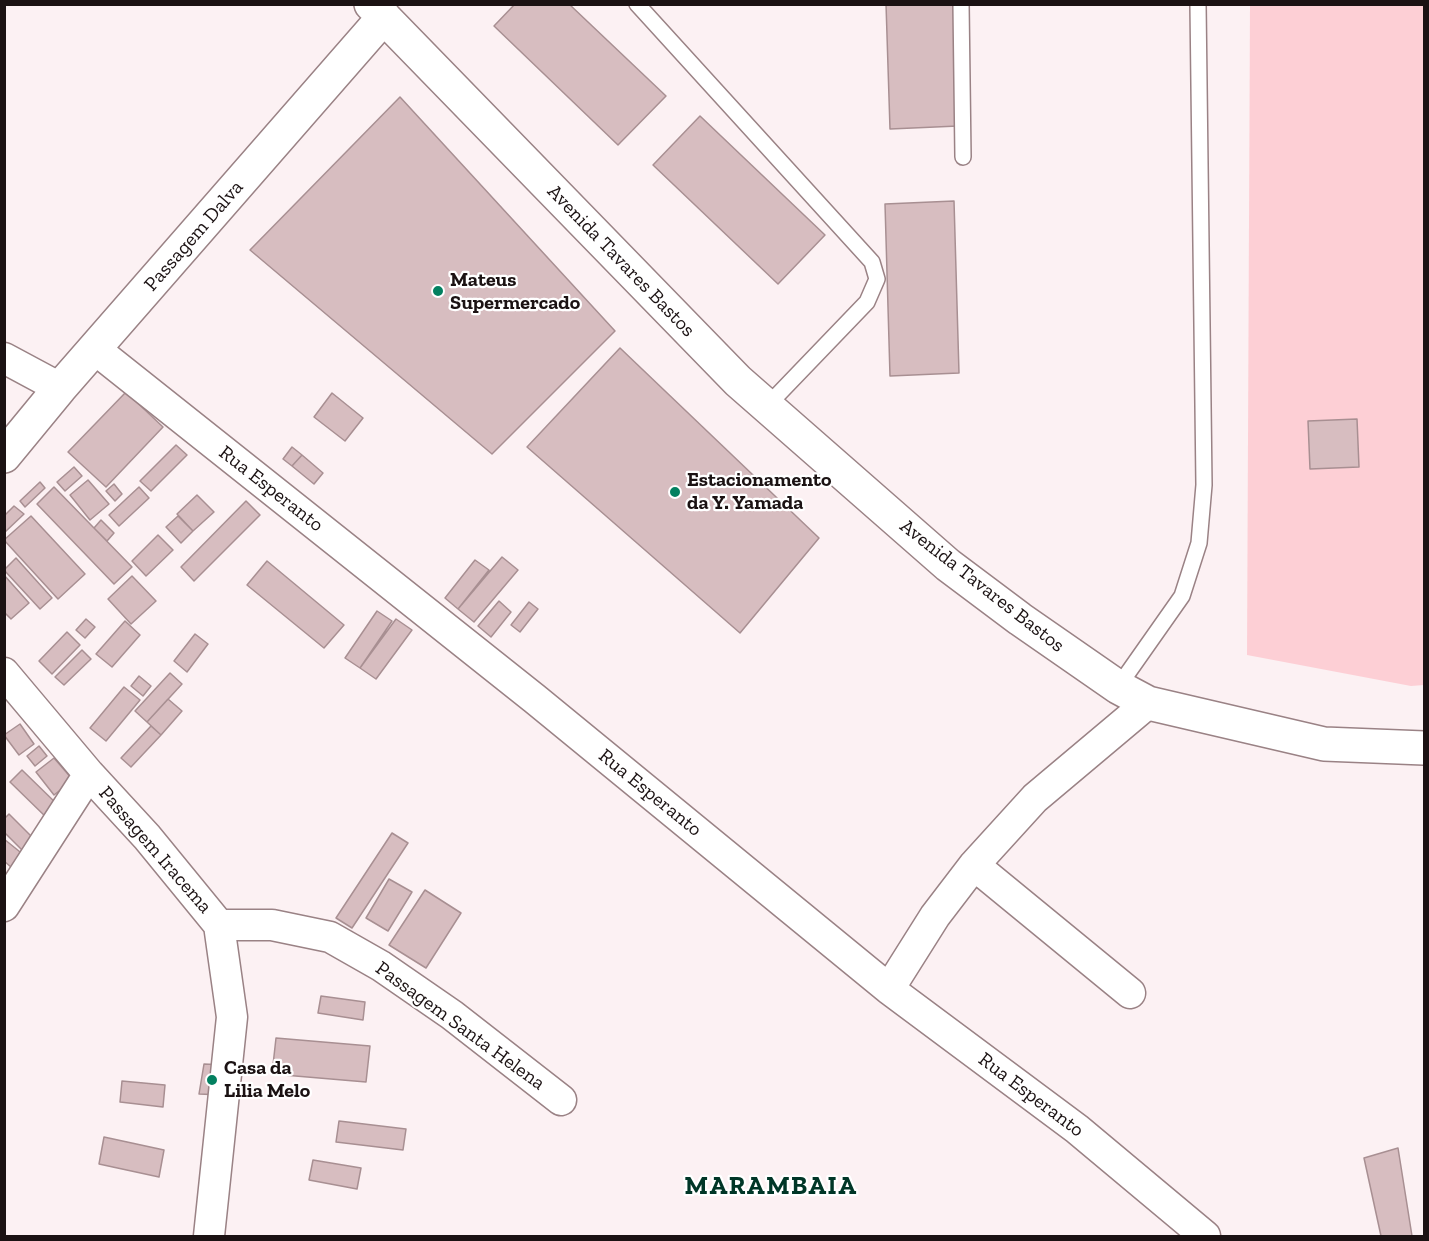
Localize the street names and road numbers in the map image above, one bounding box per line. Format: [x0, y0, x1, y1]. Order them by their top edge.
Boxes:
street label: Passagem Dalva [139, 176, 249, 296]
street label: Avenida Tavares Bastos [542, 180, 700, 342]
street label: Rua Esperanto [214, 441, 328, 537]
street label: Avenida Tavares Bastos [895, 514, 1069, 658]
street label: Rua Esperanto [594, 744, 706, 842]
street label: Passagem Iracema [93, 782, 217, 918]
street label: Passagem Santa Helena [371, 956, 549, 1096]
street label: Rua Esperanto [974, 1048, 1088, 1142]

